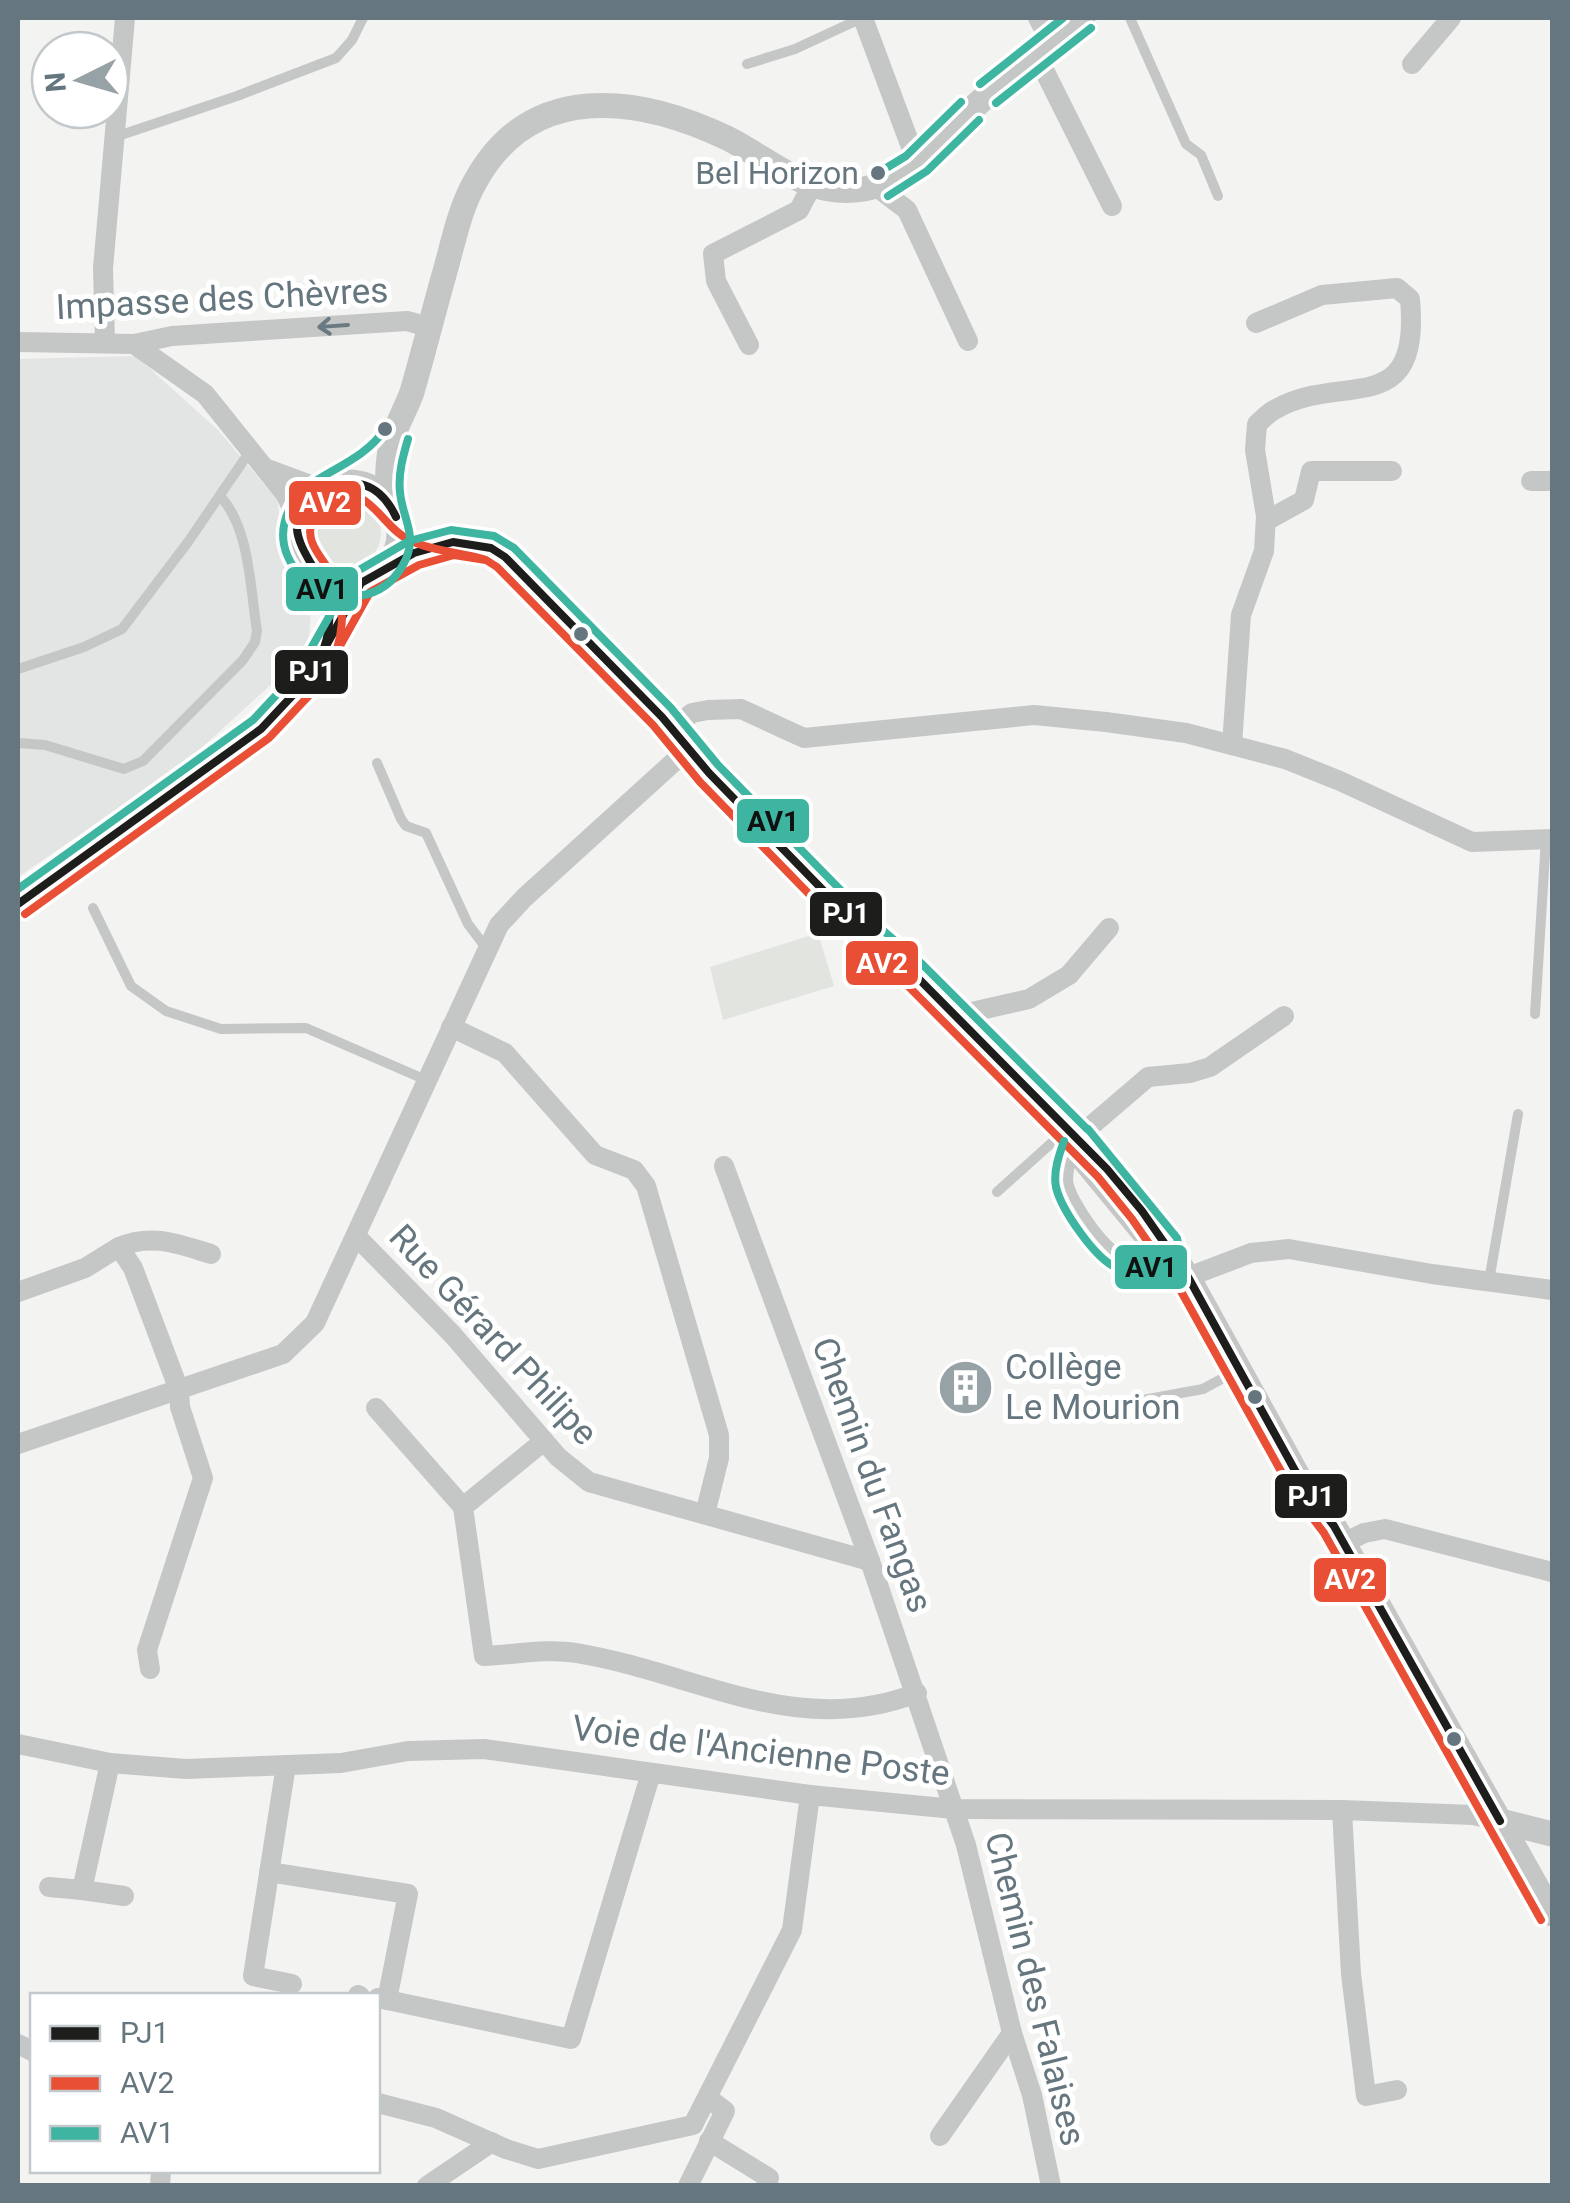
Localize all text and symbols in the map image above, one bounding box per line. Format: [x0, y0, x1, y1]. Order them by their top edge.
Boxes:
north arrow [30, 30, 130, 130]
text: N [38, 71, 73, 93]
place label: Bel Horizon [695, 154, 859, 192]
marker: Bel Horizon [868, 163, 888, 183]
street label: Impasse des Chèvres [55, 270, 389, 328]
one-way arrow [317, 316, 349, 335]
unlabelled marker [375, 419, 395, 439]
line badge: AV2 [287, 479, 363, 527]
text: AV2 [299, 486, 351, 519]
line badge: AV1 [284, 565, 360, 613]
text: AV1 [296, 573, 348, 606]
unlabelled marker [571, 624, 591, 644]
line badge: PJ1 [273, 648, 350, 696]
text: PJ1 [288, 655, 336, 688]
line badge: AV1 [735, 797, 811, 845]
text: AV1 [747, 805, 799, 838]
line badge: PJ1 [808, 890, 884, 938]
text: PJ1 [822, 897, 870, 930]
line badge: AV2 [844, 939, 920, 987]
text: AV2 [856, 947, 908, 980]
street label: Rue Gérard Philipe [381, 1217, 605, 1453]
line badge: AV1 [1113, 1243, 1189, 1291]
text: AV1 [1125, 1251, 1177, 1284]
street label: Chemin du Fangas [803, 1332, 941, 1618]
place label: Collège Le Mourion [1005, 1347, 1181, 1428]
building icon: Collège Le Mourion [936, 1357, 996, 1417]
unlabelled marker [1245, 1387, 1265, 1407]
line badge: PJ1 [1273, 1472, 1349, 1520]
text: PJ1 [1287, 1480, 1335, 1513]
line badge: AV2 [1312, 1556, 1388, 1604]
text: AV2 [1324, 1563, 1376, 1596]
street label: Voie de l'Ancienne Poste [570, 1707, 952, 1795]
unlabelled marker [1444, 1729, 1464, 1749]
street label: Chemin des Falaises [976, 1828, 1094, 2150]
legend [30, 1993, 380, 2173]
text: PJ1 [120, 2015, 169, 2050]
text: AV2 [120, 2065, 174, 2100]
text: AV1 [120, 2115, 174, 2150]

